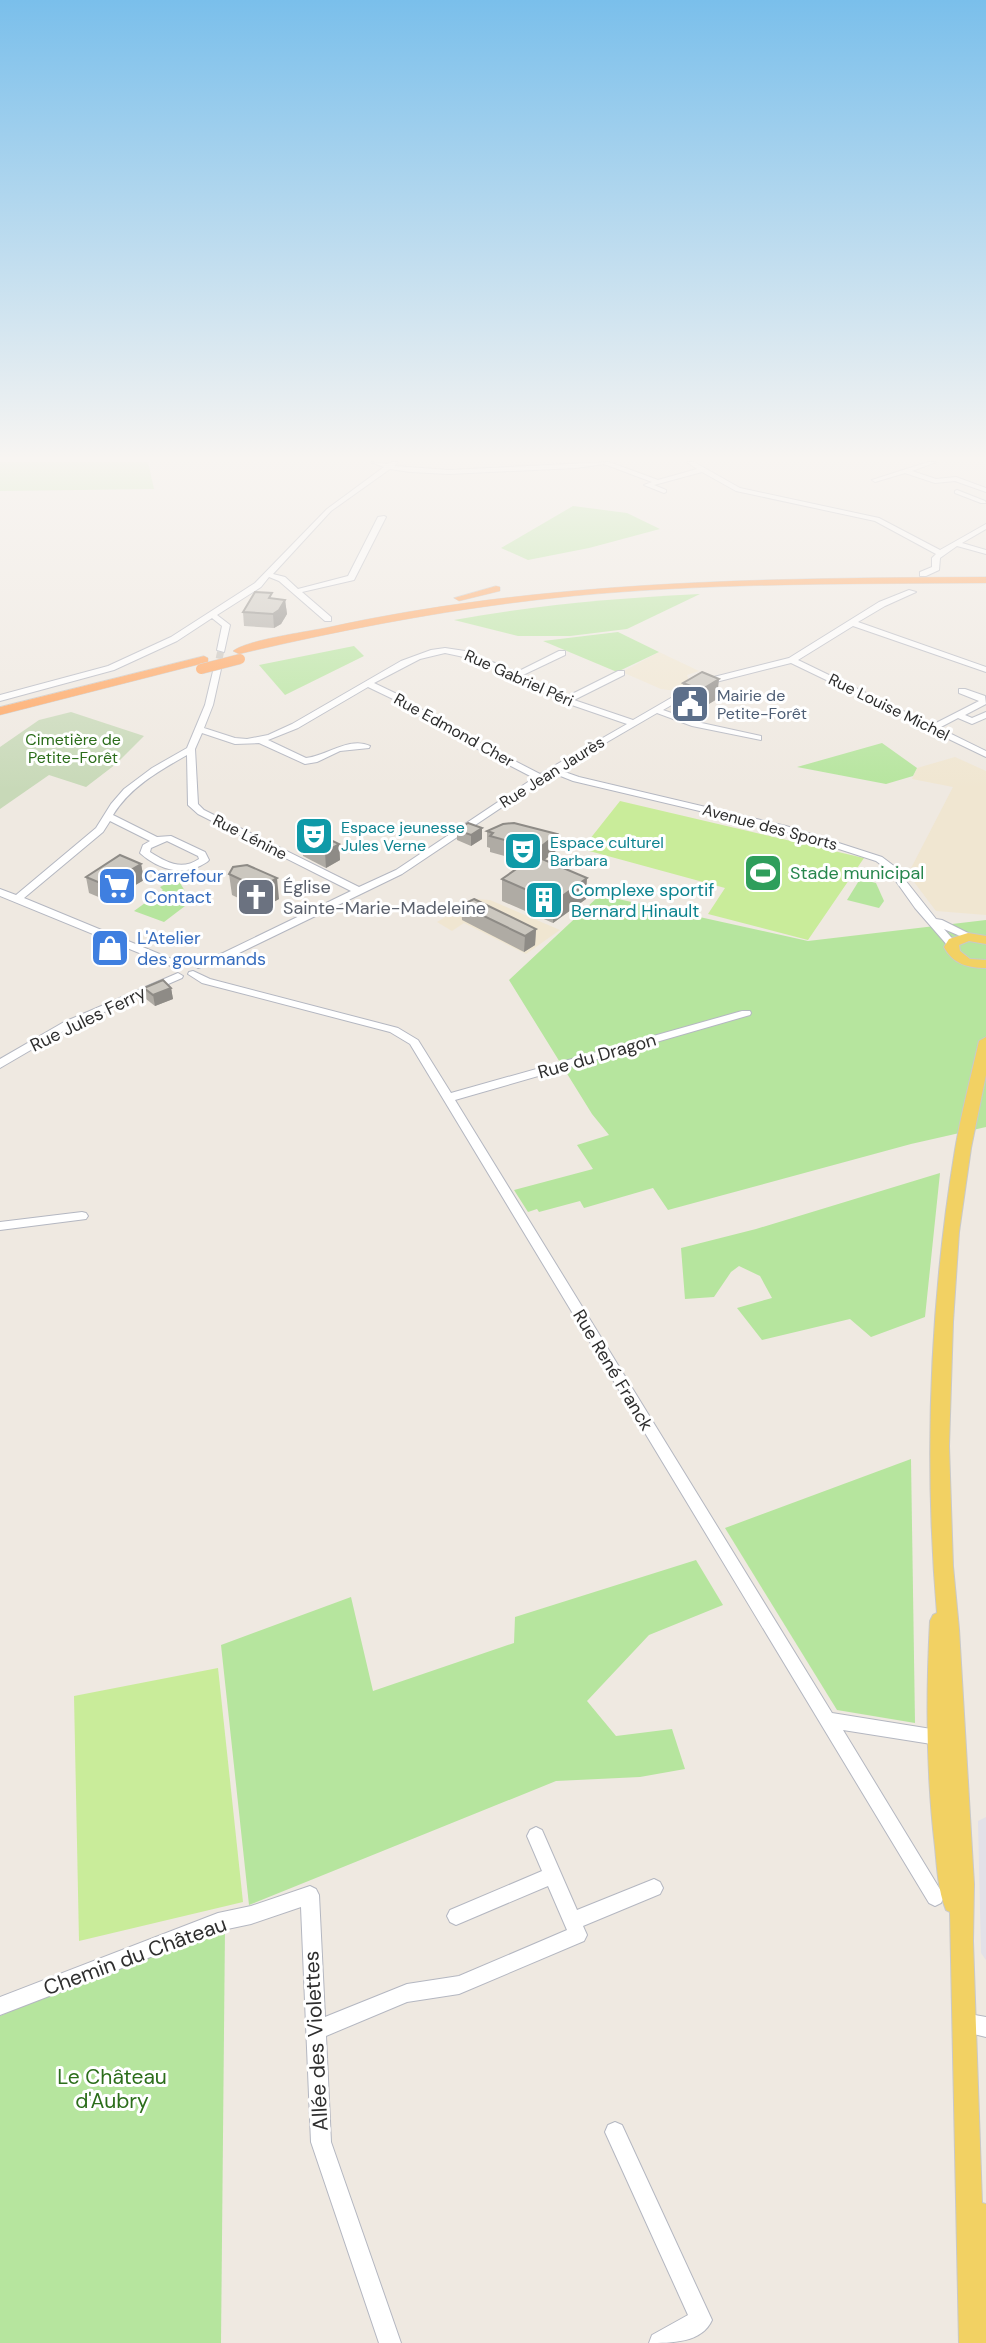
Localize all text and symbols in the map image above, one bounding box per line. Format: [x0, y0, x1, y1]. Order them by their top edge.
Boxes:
street label: Rue Gabriel Péri [461, 645, 577, 711]
street label: Rue Louise Michel [825, 669, 953, 745]
public building icon: Mairie de Petite-Forêt [669, 683, 711, 725]
place label: Mairie de Petite-Forêt [717, 685, 807, 724]
street label: Rue Edmond Cher [390, 688, 518, 772]
park label: Cimetière de Petite-Forêt [25, 729, 121, 768]
street label: Rue Jean Jaurès [496, 731, 608, 813]
street label: Avenue des Sports [700, 799, 840, 855]
street label: Rue Lénine [209, 809, 291, 865]
theatre icon: Espace jeunesse Jules Verne [293, 815, 335, 857]
place label: Espace jeunesse Jules Verne [341, 817, 465, 856]
theatre icon: Espace culturel Barbara [502, 830, 544, 872]
place label: Espace culturel Barbara [550, 832, 664, 871]
sports icon: Stade municipal [742, 852, 784, 894]
place label: Stade municipal [790, 861, 924, 885]
place label: Carrefour Contact [144, 864, 224, 909]
supermarket icon: Carrefour Contact [96, 865, 138, 907]
place label: Église Sainte-Marie-Madeleine [283, 875, 486, 920]
church icon: Église Sainte-Marie-Madeleine [235, 876, 277, 918]
place label: Complexe sportif Bernard Hinault [571, 878, 714, 923]
building icon: Complexe sportif Bernard Hinault [523, 879, 565, 921]
place label: L'Atelier des gourmands [137, 926, 266, 971]
shop icon: L'Atelier des gourmands [89, 927, 131, 969]
street label: Rue Jules Ferry [26, 981, 150, 1057]
street label: Rue du Dragon [535, 1028, 659, 1084]
street label: Rue René Franck [567, 1305, 659, 1435]
street label: Chemin du Château [40, 1910, 230, 2002]
street label: Allée des Violettes [297, 1950, 335, 2132]
park label: Le Château d'Aubry [57, 2063, 167, 2115]

